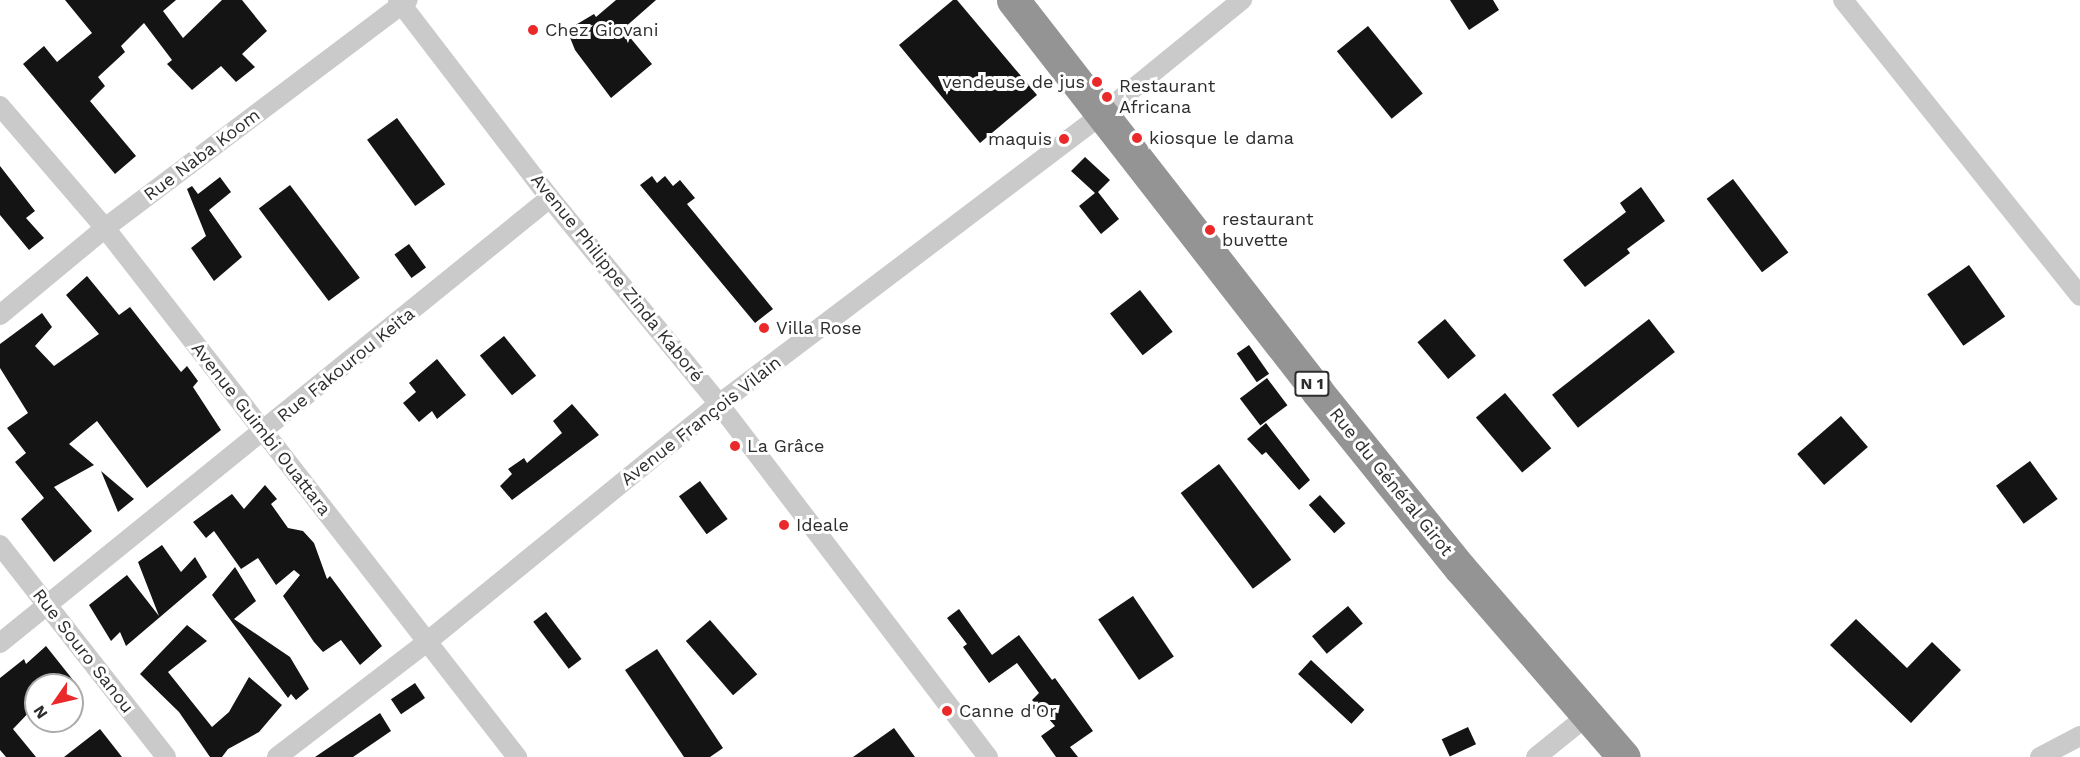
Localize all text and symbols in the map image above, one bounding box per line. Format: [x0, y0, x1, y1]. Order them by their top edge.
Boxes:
place label: Chez Giovani [545, 19, 658, 41]
marker: Chez Giovani [526, 23, 540, 37]
place label: vendeuse de jus [942, 71, 1085, 93]
marker: vendeuse de jus [1090, 75, 1104, 89]
place label: Restaurant Africana [1119, 76, 1215, 118]
marker: Restaurant Africana [1100, 90, 1114, 104]
street label: Rue Naba Koom [140, 104, 264, 206]
place label: kiosque le dama [1149, 127, 1294, 149]
place label: maquis [988, 128, 1052, 150]
marker: kiosque le dama [1130, 131, 1144, 145]
marker: maquis [1057, 132, 1071, 146]
street label: Avenue Philippe Zinda Kaboré [526, 169, 708, 387]
place label: restaurant buvette [1222, 209, 1314, 252]
marker: restaurant buvette [1203, 223, 1217, 237]
street label: Rue Fakourou Keita [273, 303, 419, 427]
place label: Villa Rose [776, 317, 862, 339]
marker: Villa Rose [757, 321, 771, 335]
street label: Avenue Guimbi Ouattara [187, 338, 335, 520]
street label: Avenue François Vilain [616, 352, 786, 490]
road number: N 1 [1294, 371, 1330, 397]
street label: Rue du Général Girot [1324, 403, 1458, 561]
place label: La Grâce [747, 435, 825, 457]
marker: La Grâce [728, 439, 742, 453]
place label: Ideale [796, 514, 849, 536]
marker: Ideale [777, 518, 791, 532]
street label: Rue Souro Sanou [28, 585, 138, 717]
north arrow [24, 673, 84, 733]
place label: Canne d'Or [959, 700, 1057, 722]
text: N [29, 702, 52, 722]
marker: Canne d'Or [940, 704, 954, 718]

